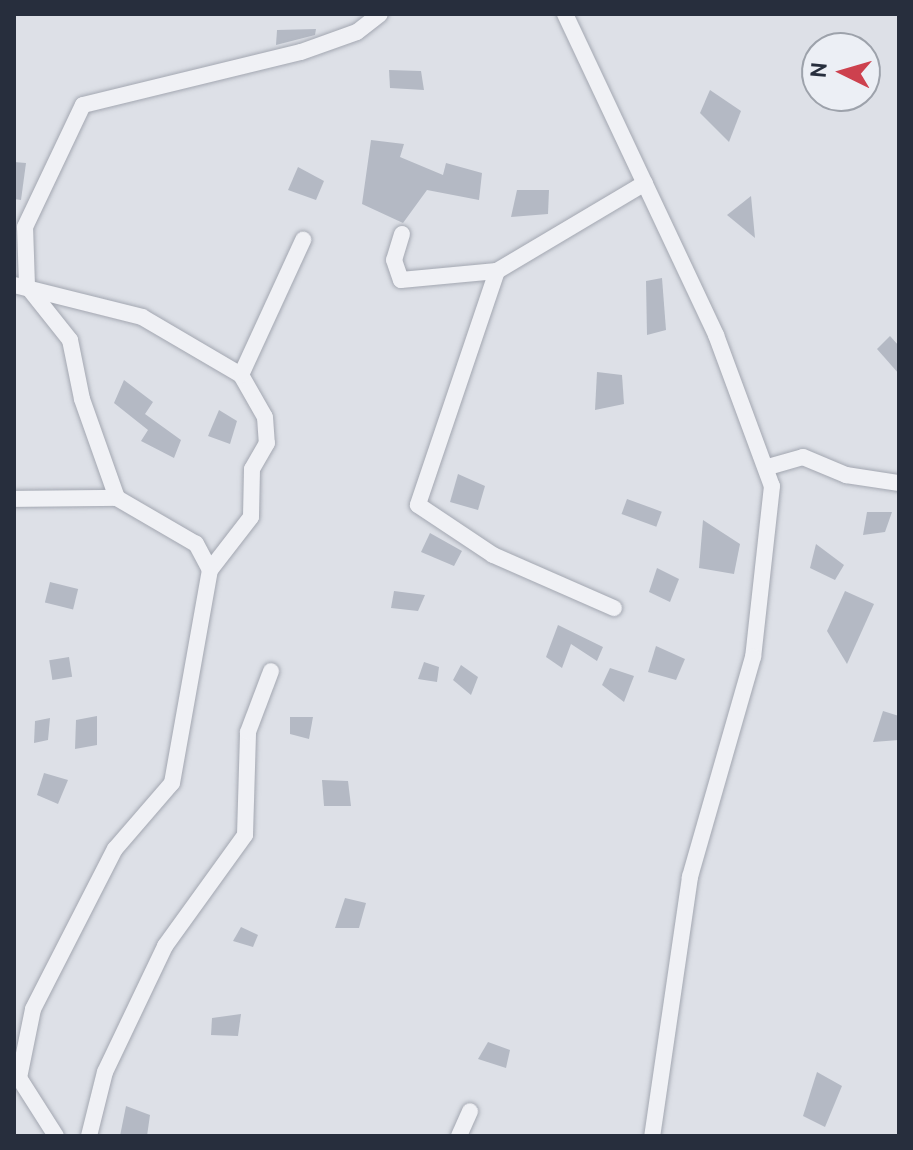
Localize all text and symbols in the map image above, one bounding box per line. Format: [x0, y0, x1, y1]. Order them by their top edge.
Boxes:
north arrow [801, 32, 881, 112]
text: N [804, 61, 833, 79]

